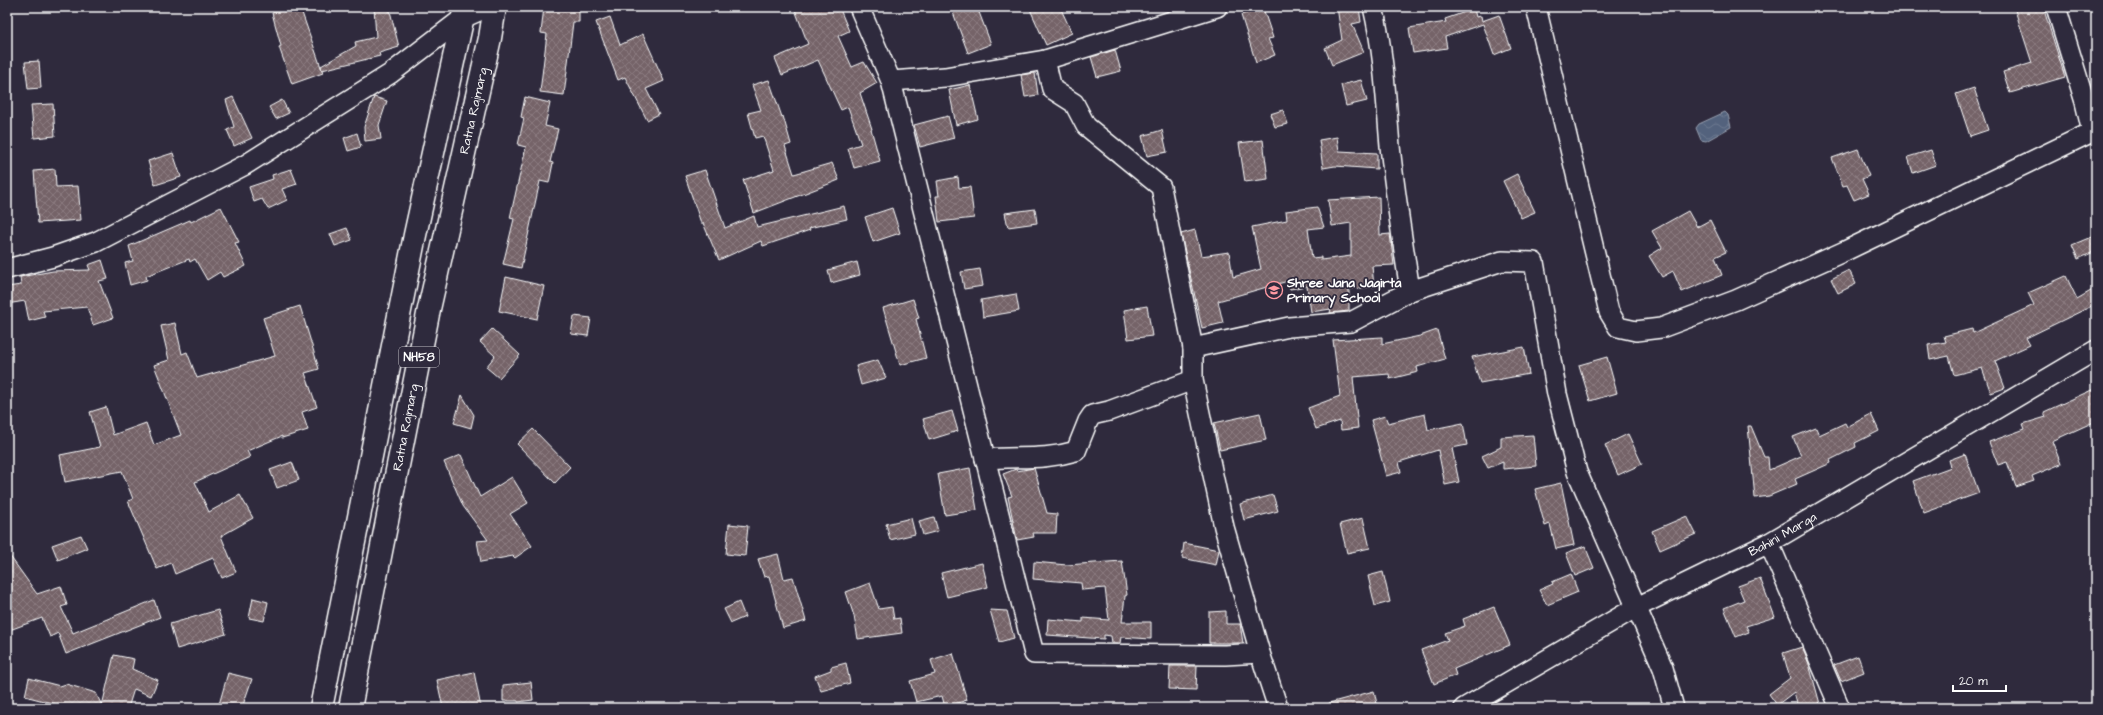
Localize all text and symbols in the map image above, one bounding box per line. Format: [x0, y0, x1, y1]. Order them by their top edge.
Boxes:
street label: Ratna Rajmarg [455, 65, 493, 156]
place label: Shree Jana Jagirta Primary School [1286, 274, 1402, 308]
school or university icon: Shree Jana Jagirta Primary School [1264, 280, 1284, 300]
road number: NH58 [399, 347, 439, 367]
street label: Ratna Rajmarg [388, 382, 424, 473]
street label: Bahini Marga [1745, 508, 1820, 561]
scale bar [1953, 667, 2006, 693]
text: 20 m [1959, 673, 1988, 690]

